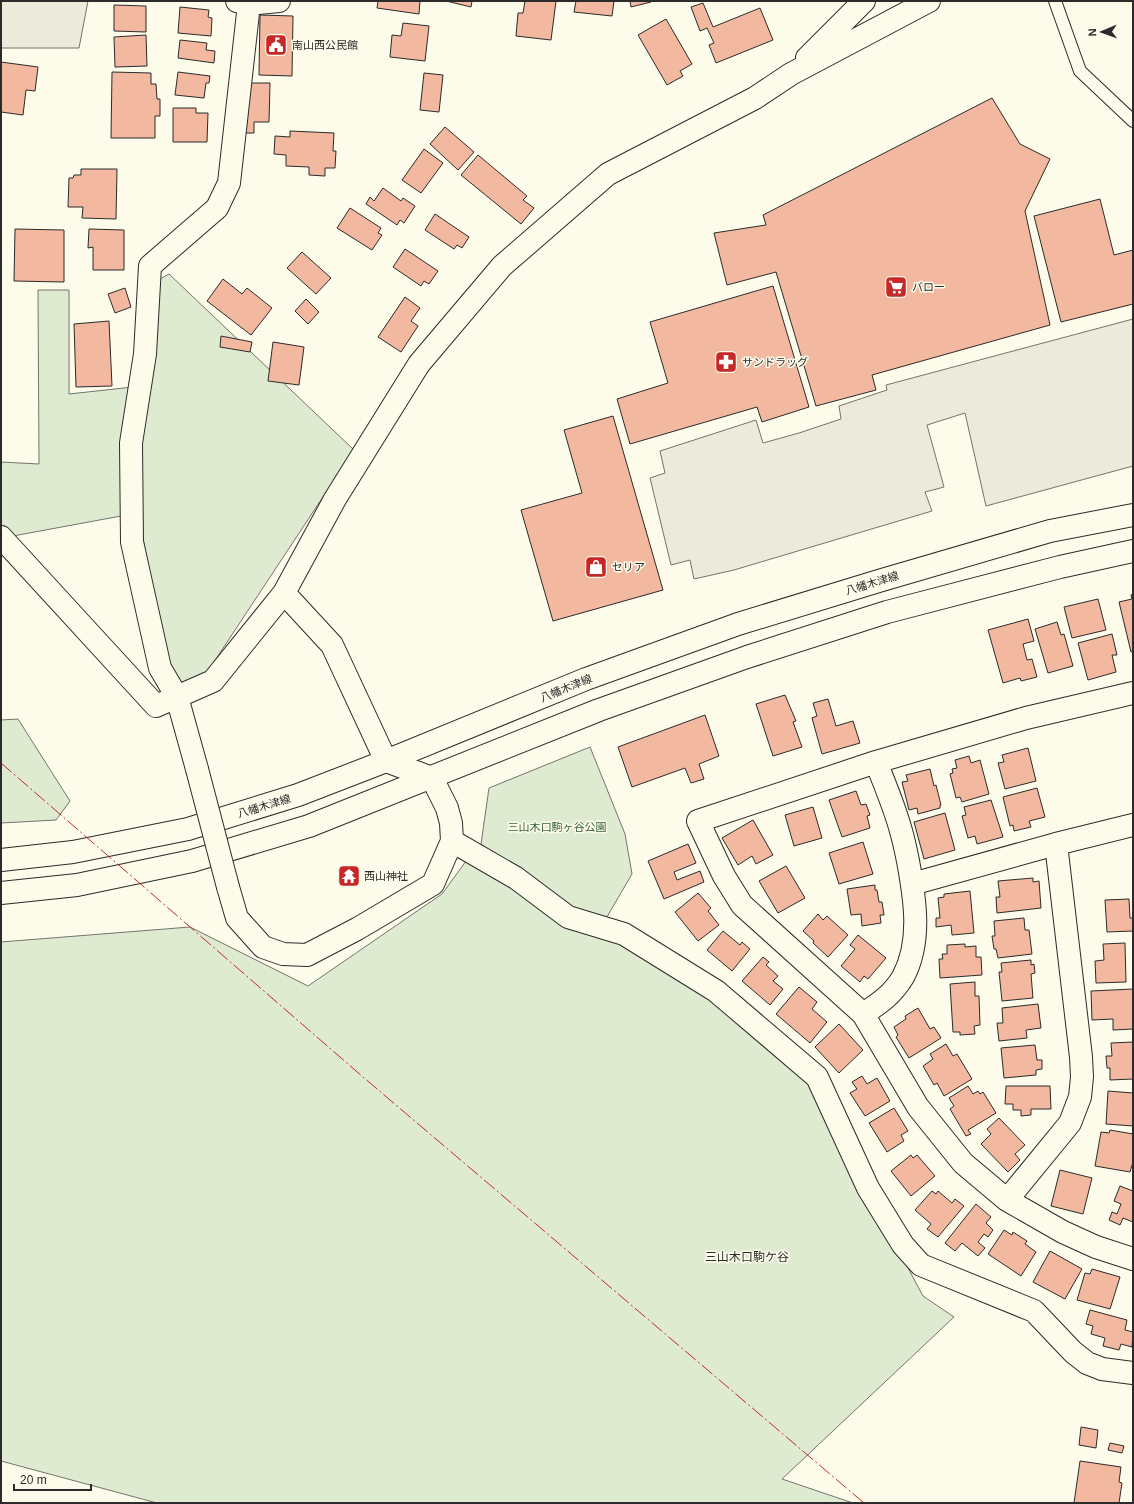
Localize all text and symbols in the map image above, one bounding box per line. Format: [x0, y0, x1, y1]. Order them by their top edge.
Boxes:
north arrow [1082, 12, 1122, 52]
text: N [1086, 28, 1098, 37]
public building icon: 南山西公民館 [263, 32, 289, 58]
place label: 南山西公民館 [292, 39, 358, 51]
supermarket icon: バロー [883, 274, 909, 300]
place label: バロー [912, 281, 945, 293]
pharmacy icon: サンドラッグ [713, 349, 739, 375]
place label: サンドラッグ [742, 356, 808, 368]
shop icon: セリア [583, 554, 609, 580]
place label: セリア [612, 561, 645, 573]
street label: 八幡木津線 [844, 569, 900, 597]
street label: 八幡木津線 [538, 672, 594, 704]
street label: 八幡木津線 [236, 792, 292, 820]
park label: 三山木口駒ヶ谷公園 [508, 821, 607, 833]
temple icon: 西山神社 [336, 863, 362, 889]
place label: 西山神社 [364, 870, 408, 882]
district label: 三山木口駒ケ谷 [705, 1250, 789, 1264]
scale bar [14, 1466, 91, 1492]
text: 20 m [20, 1473, 47, 1487]

